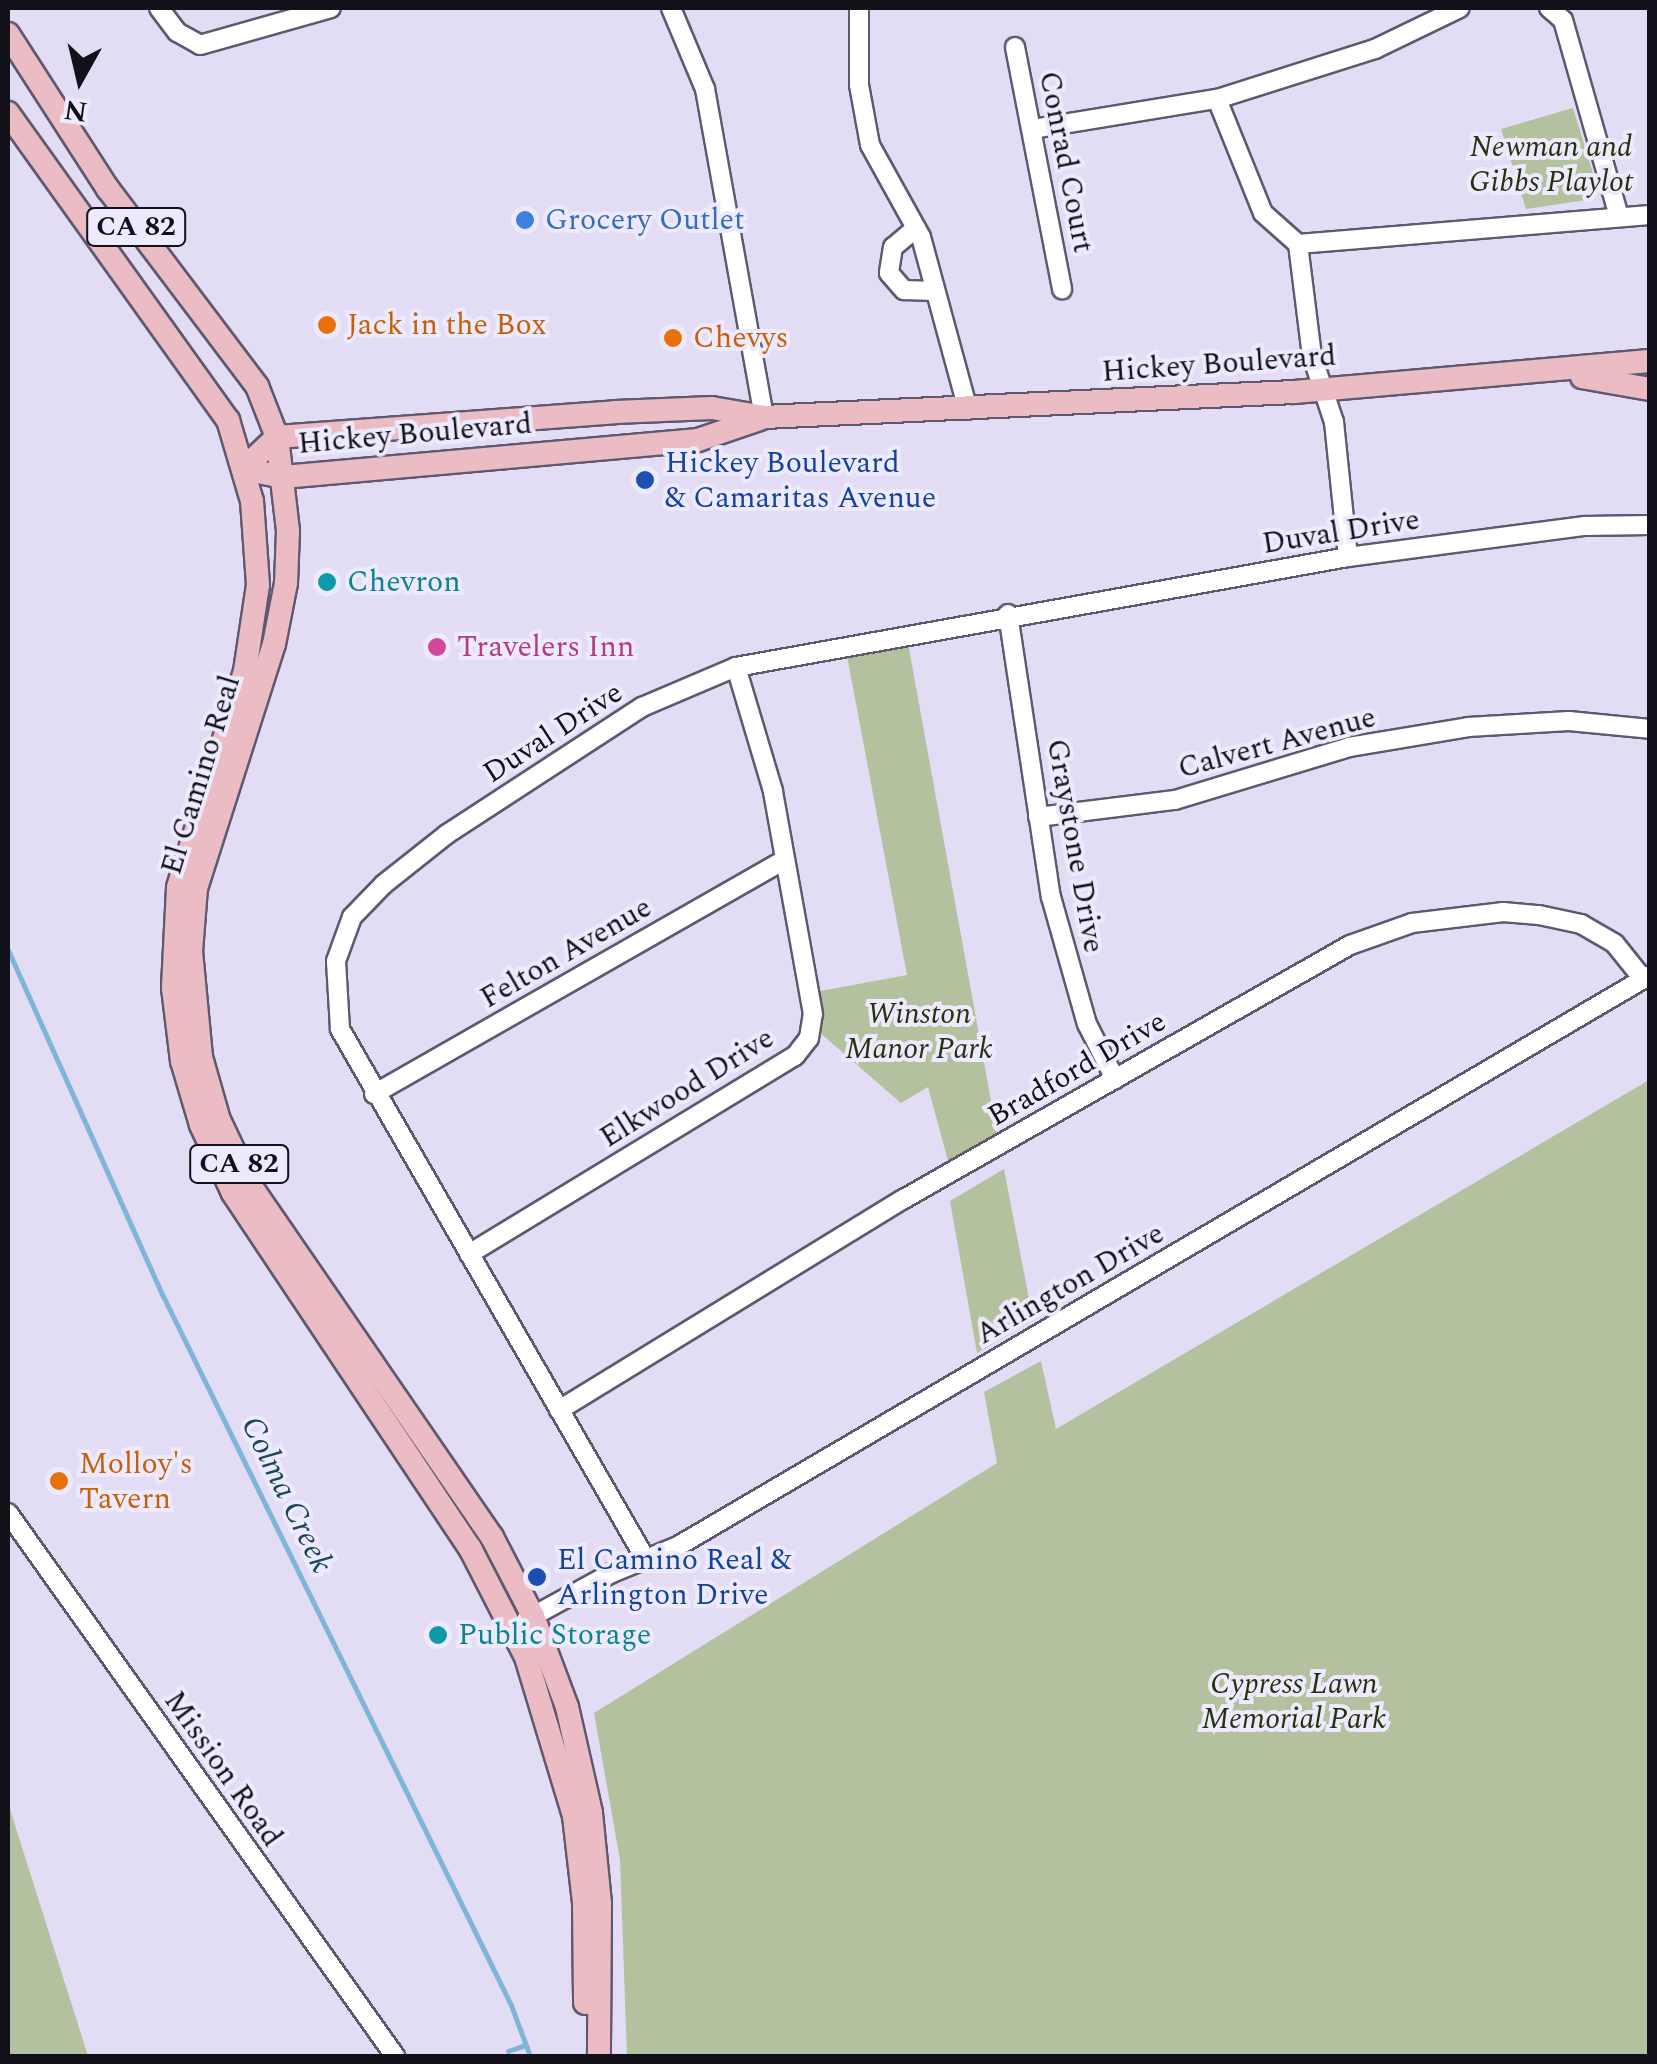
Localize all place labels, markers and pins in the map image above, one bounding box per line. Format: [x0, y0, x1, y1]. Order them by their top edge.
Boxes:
place label: Grocery Outlet [545, 202, 745, 238]
marker: Grocery Outlet [514, 209, 536, 231]
place label: Jack in the Box [347, 307, 546, 343]
marker: Jack in the Box [316, 314, 338, 336]
place label: Chevys [693, 320, 789, 356]
marker: Chevys [662, 327, 684, 349]
place label: Hickey Boulevard & Camaritas Avenue [665, 445, 936, 516]
marker: Hickey Boulevard & Camaritas Avenue [634, 469, 656, 491]
place label: Chevron [347, 564, 461, 600]
marker: Chevron [316, 571, 338, 593]
place label: Travelers Inn [457, 629, 634, 665]
marker: Travelers Inn [426, 636, 448, 658]
place label: Molloy's Tavern [79, 1446, 193, 1516]
marker: Molloy's Tavern [48, 1470, 70, 1492]
place label: El Camino Real & Arlington Drive [557, 1542, 792, 1612]
marker: El Camino Real & Arlington Drive [526, 1566, 548, 1588]
place label: Public Storage [458, 1617, 651, 1653]
marker: Public Storage [427, 1624, 449, 1646]

